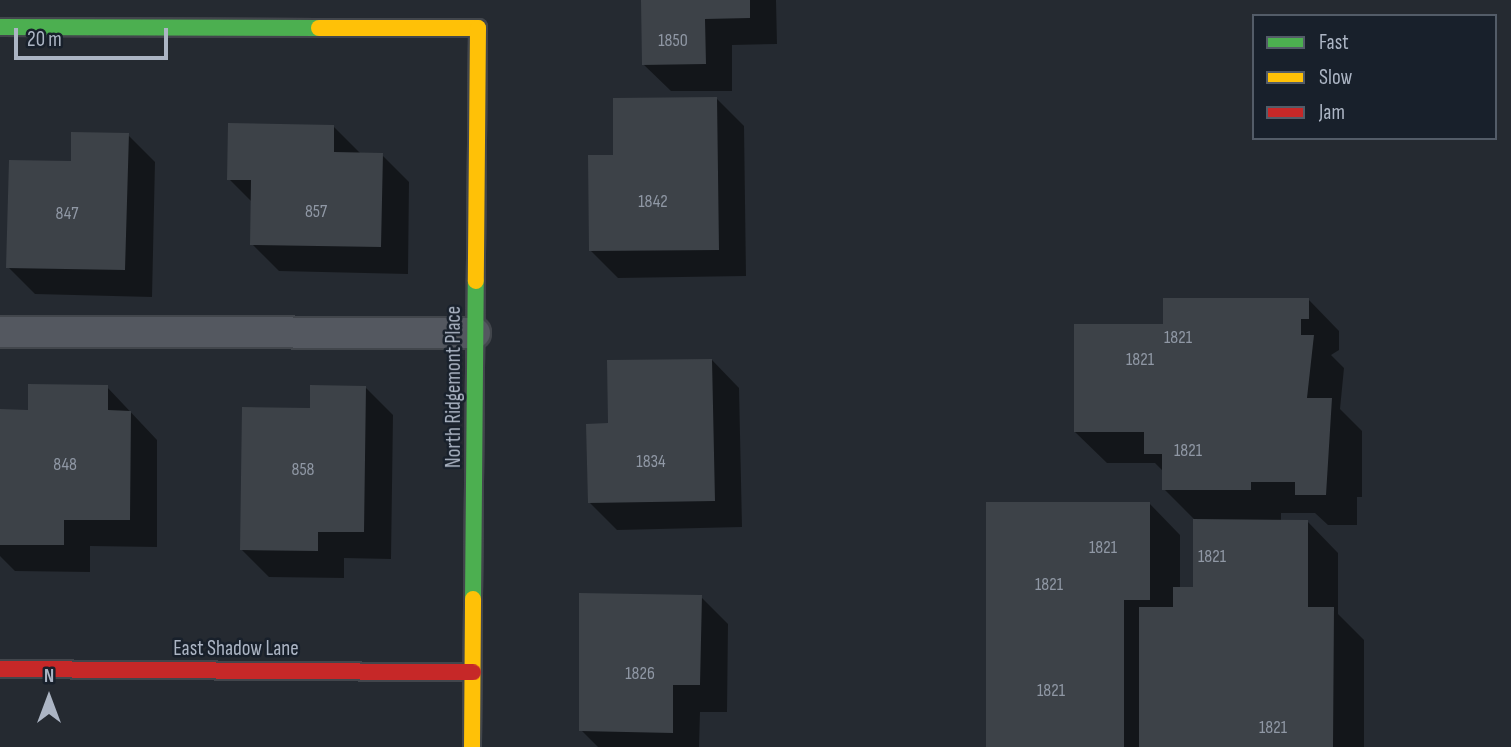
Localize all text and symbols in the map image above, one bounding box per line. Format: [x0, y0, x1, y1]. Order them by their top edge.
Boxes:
scale bar [18, 14, 172, 58]
legend [1252, 14, 1497, 140]
text: 20 m [27, 27, 62, 52]
house number: 1850 [658, 30, 688, 52]
text: Fast [1319, 30, 1349, 55]
text: Slow [1319, 65, 1352, 90]
text: Jam [1319, 100, 1345, 125]
house number: 1842 [638, 191, 668, 213]
house number: 857 [305, 201, 327, 223]
house number: 847 [56, 203, 78, 225]
street label: North Ridgemont Place [441, 306, 467, 468]
house number: 1821 [1164, 327, 1192, 349]
house number: 1821 [1126, 349, 1154, 371]
house number: 1821 [1174, 440, 1202, 462]
house number: 1834 [636, 451, 666, 473]
house number: 848 [53, 454, 77, 476]
house number: 858 [291, 459, 315, 481]
house number: 1821 [1089, 537, 1117, 559]
house number: 1821 [1198, 546, 1226, 568]
house number: 1821 [1035, 574, 1063, 596]
street label: East Shadow Lane [173, 636, 299, 662]
north arrow [14, 663, 84, 733]
house number: 1826 [625, 663, 655, 685]
text: N [44, 665, 54, 688]
house number: 1821 [1037, 680, 1065, 702]
house number: 1821 [1259, 717, 1287, 739]

